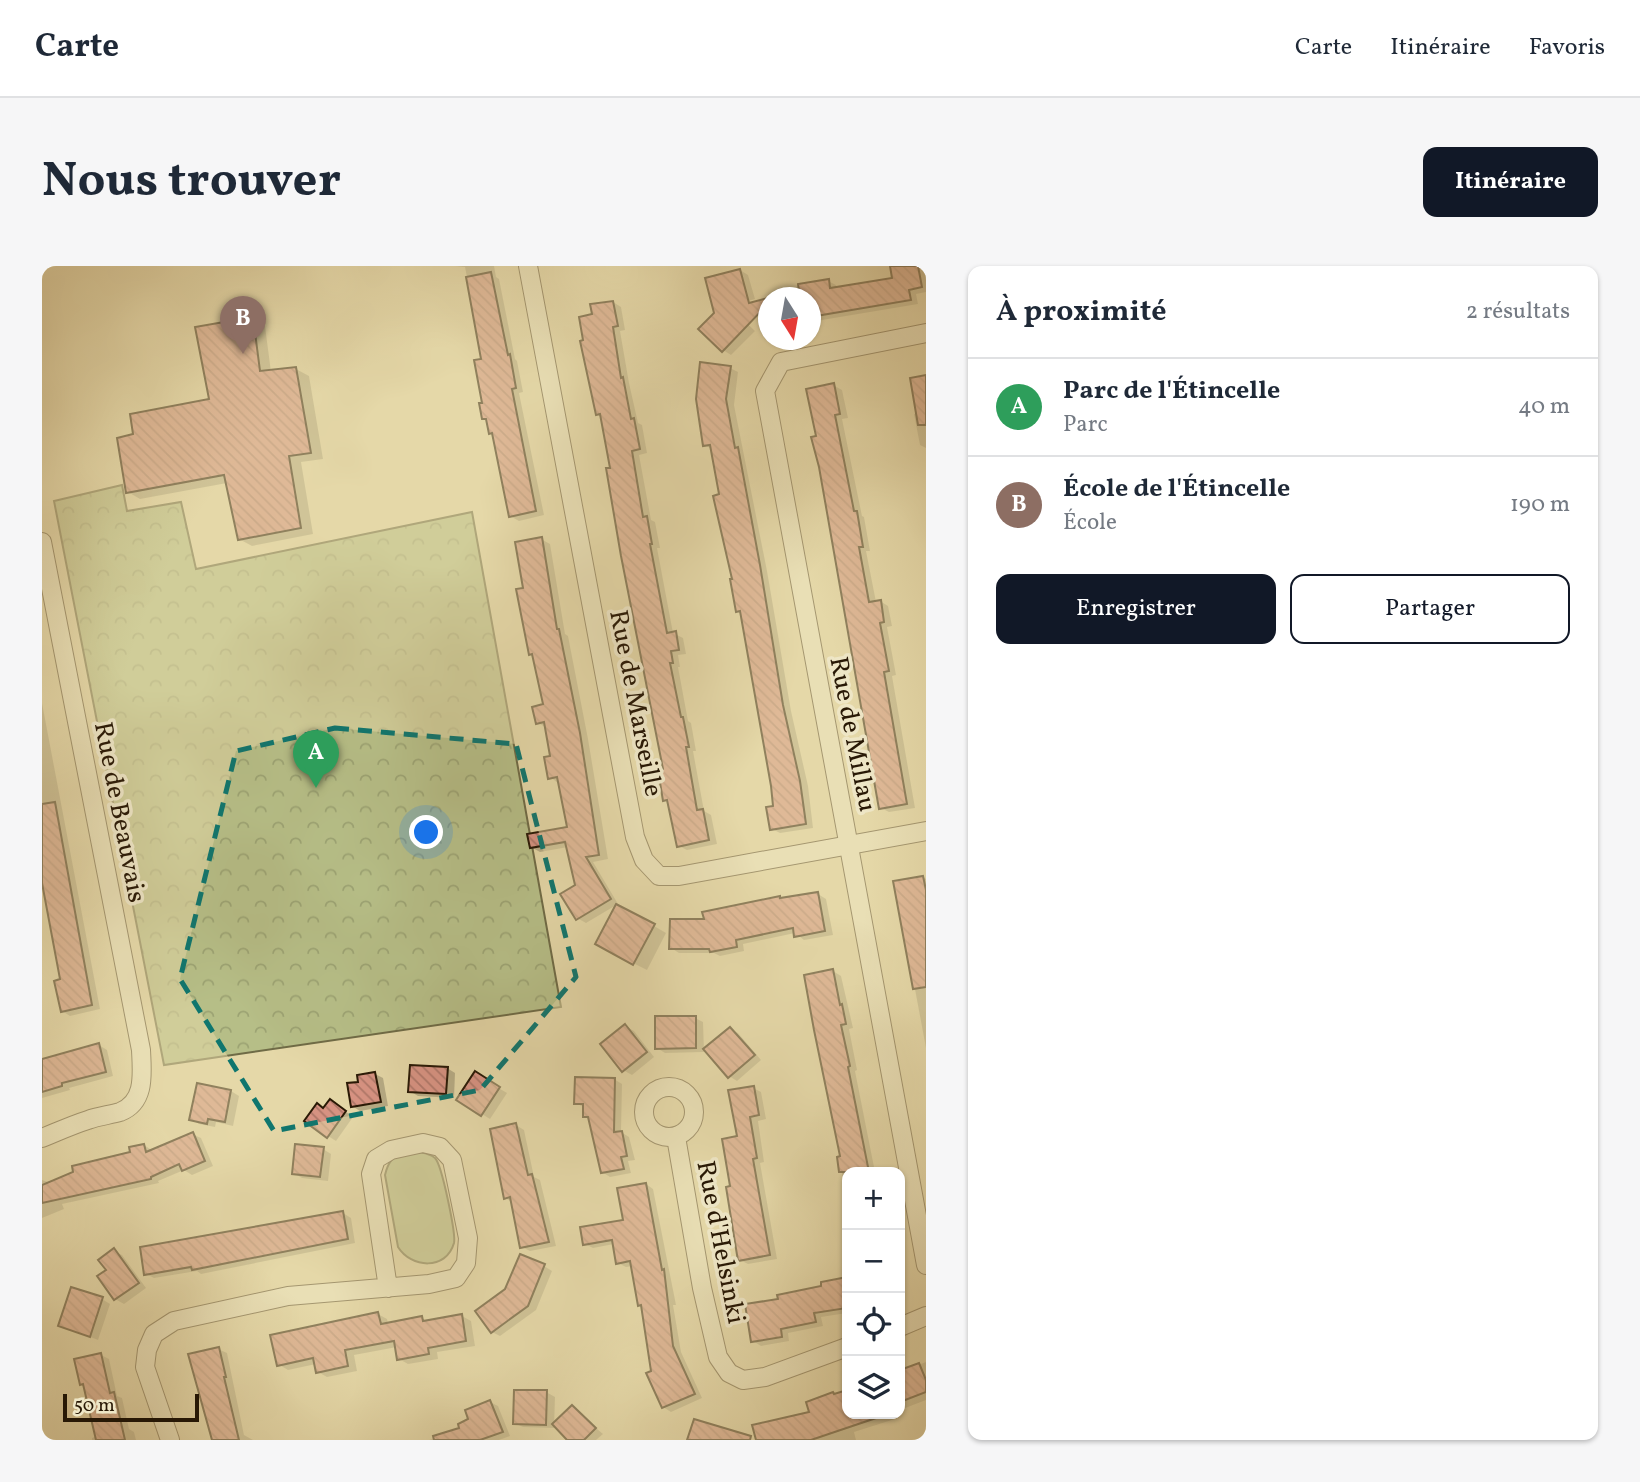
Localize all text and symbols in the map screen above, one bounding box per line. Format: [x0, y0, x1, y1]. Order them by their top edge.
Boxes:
text: Carte [35, 25, 119, 71]
text: Carte [1295, 31, 1352, 65]
text: Itinéraire [1390, 31, 1491, 65]
text: Favoris [1529, 31, 1605, 65]
button: Itinéraire [1423, 147, 1598, 217]
text: Nous trouver [42, 148, 341, 217]
north arrow [758, 287, 821, 350]
text: À proximité [996, 291, 1167, 333]
pin: B [220, 296, 266, 354]
text: 2 résultats [1466, 296, 1570, 328]
text: Parc de l'Étincelle [1063, 373, 1280, 409]
text: A [1011, 391, 1027, 423]
text: 40 m [1518, 391, 1570, 423]
text: Parc [1063, 409, 1108, 441]
text: École de l'Étincelle [1063, 471, 1290, 507]
text: B [1011, 489, 1027, 521]
text: 190 m [1510, 489, 1570, 521]
text: École [1063, 507, 1117, 539]
button: Enregistrer [996, 574, 1276, 644]
button: Partager [1290, 574, 1570, 644]
street label: Rue de Marseille [599, 607, 671, 800]
street label: Rue de Millau [819, 654, 885, 815]
street label: Rue de Beauvais [84, 719, 154, 906]
pin: A [293, 730, 339, 788]
your location [409, 815, 443, 849]
street label: Rue d'Helsinki [687, 1158, 754, 1327]
map controls [842, 1167, 905, 1419]
button: + [842, 1167, 905, 1230]
button: − [842, 1230, 905, 1293]
button: locate [842, 1293, 905, 1356]
button: layers [842, 1356, 905, 1419]
scale bar [63, 1391, 200, 1423]
text: 50 m [74, 1393, 115, 1419]

